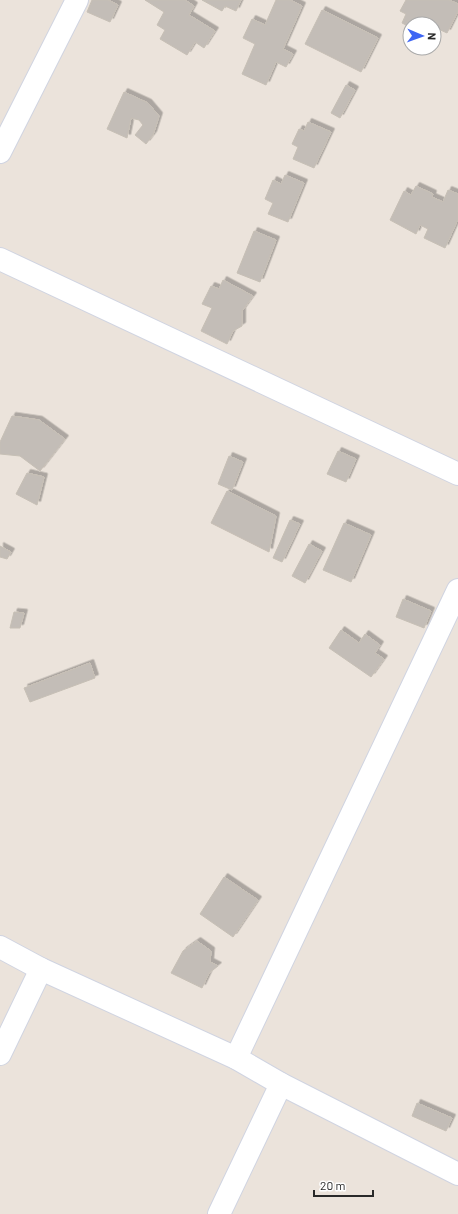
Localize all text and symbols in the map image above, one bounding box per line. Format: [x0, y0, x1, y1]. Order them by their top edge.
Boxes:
north arrow [402, 16, 442, 56]
text: N [426, 32, 439, 40]
scale bar [314, 1172, 373, 1198]
text: 20 m [320, 1178, 346, 1192]

